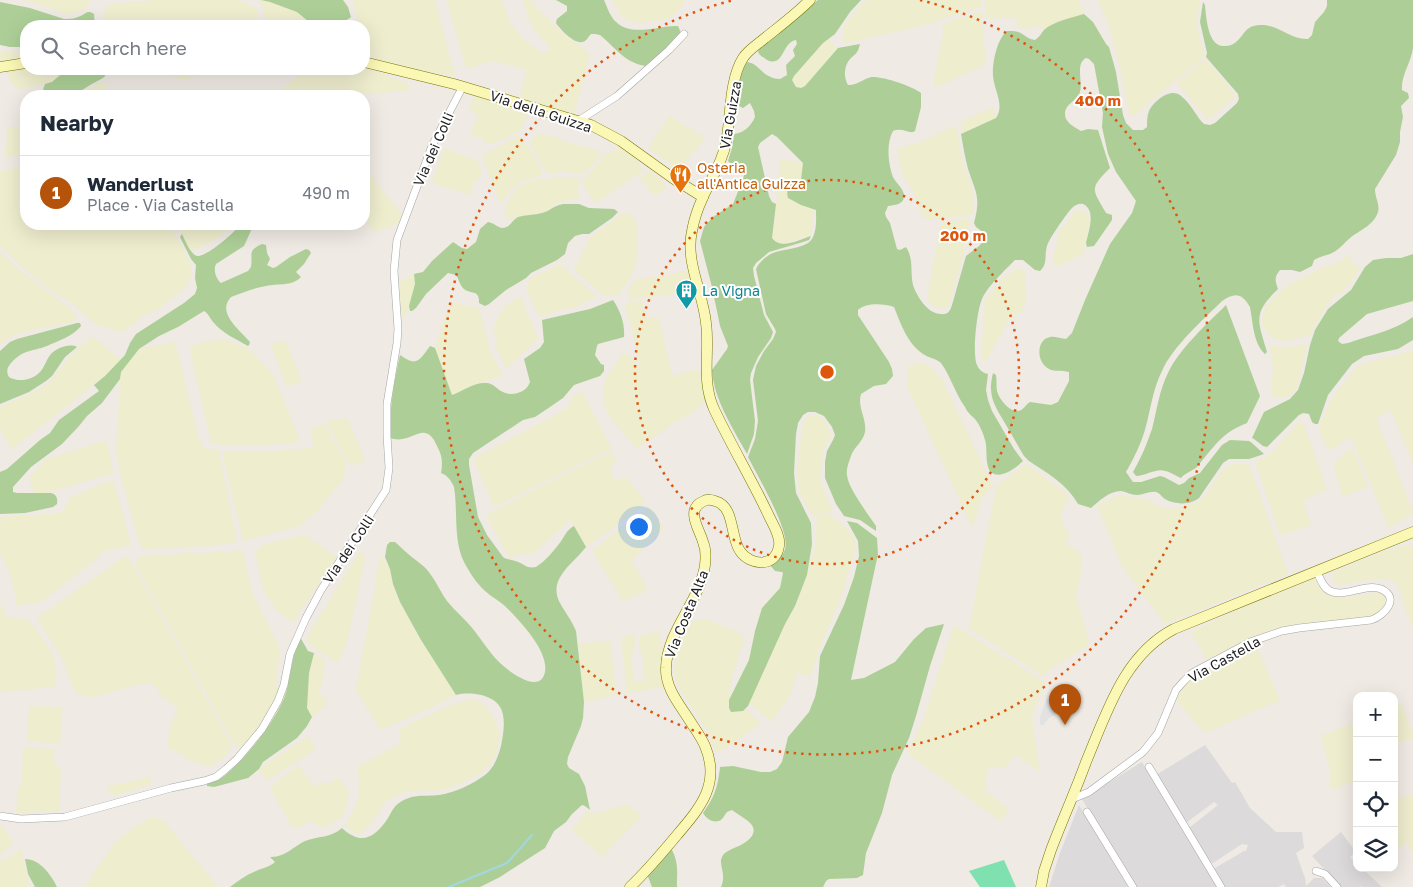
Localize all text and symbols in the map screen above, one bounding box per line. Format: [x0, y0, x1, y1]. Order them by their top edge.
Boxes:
search box [20, 20, 370, 75]
icon: search [38, 34, 66, 62]
text: Search here [78, 36, 187, 59]
street label: Via Guizza [716, 80, 744, 150]
street label: Via della Guizza [488, 87, 594, 135]
text: 400 m [1075, 91, 1121, 109]
street label: Via dei Colli [409, 109, 457, 189]
text: Nearby [40, 110, 114, 136]
place label: Osteria all'Antica Guizza [697, 159, 806, 192]
restaurant icon: Osteria all'Antica Guizza [669, 163, 693, 194]
text: Wanderlust [87, 172, 194, 195]
text: 1 [52, 183, 60, 203]
text: 490 m [302, 183, 350, 203]
text: Place · Via Castella [87, 195, 234, 215]
text: 200 m [940, 226, 986, 244]
building icon: La Vigna [674, 278, 698, 309]
place label: La Vigna [702, 282, 760, 299]
centre of rings [818, 363, 836, 381]
street label: Via dei Colli [319, 511, 377, 587]
your location [626, 514, 652, 540]
street label: Via Costa Alta [661, 567, 711, 661]
street label: Via Castella [1185, 632, 1263, 686]
pin: 1 [1049, 684, 1081, 725]
map controls [1353, 692, 1398, 872]
button: + [1353, 692, 1398, 737]
button: − [1353, 737, 1398, 782]
button: locate [1353, 782, 1398, 827]
button: layers [1353, 827, 1398, 872]

